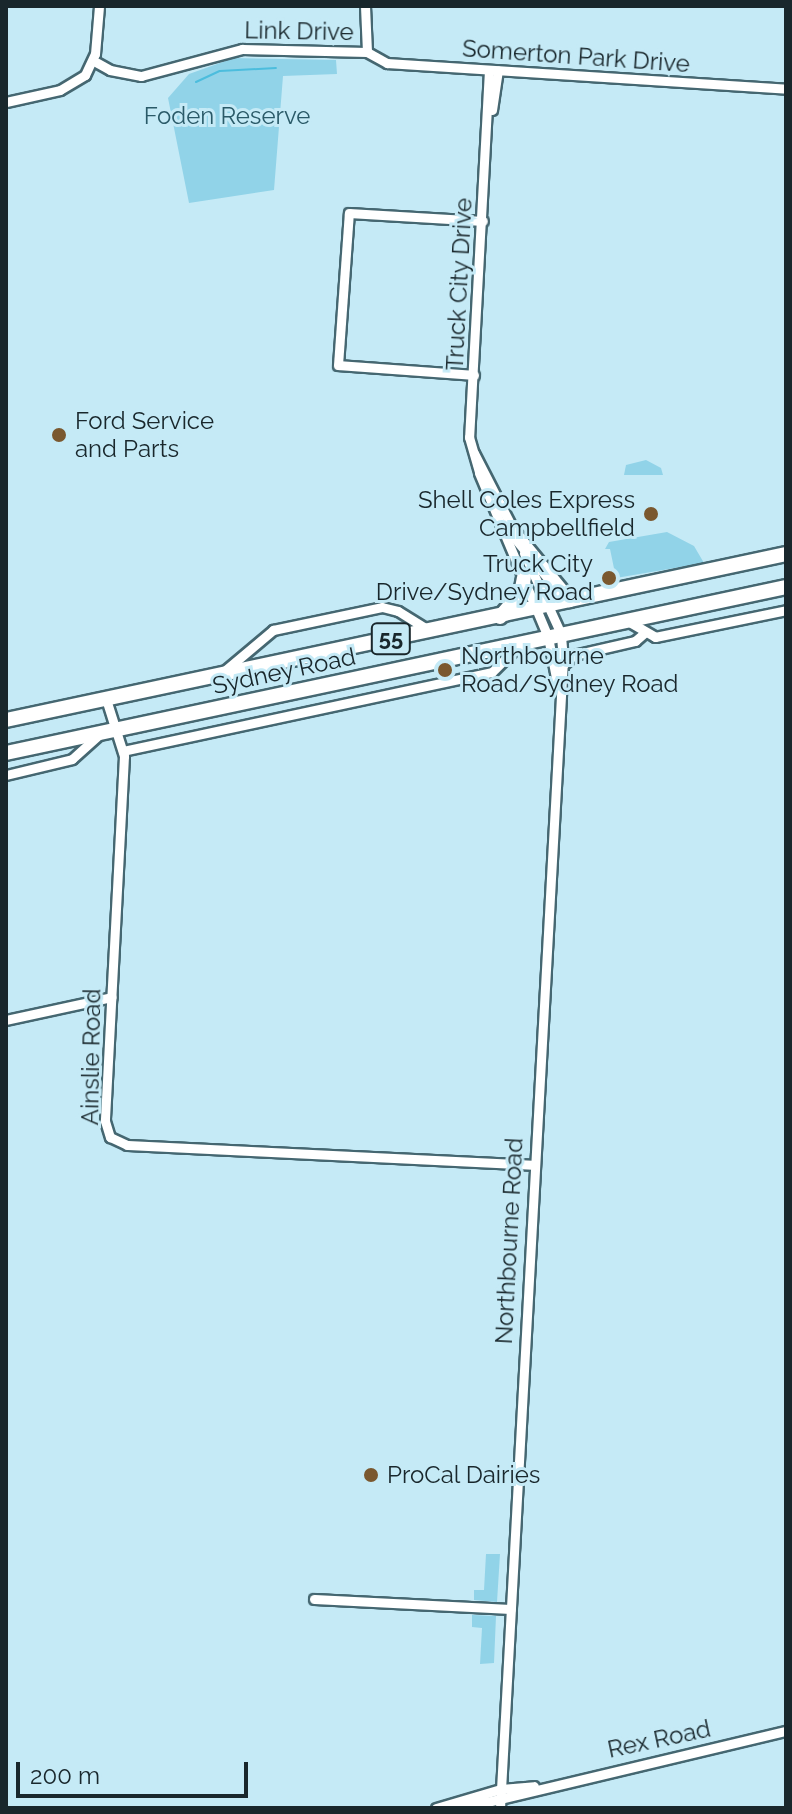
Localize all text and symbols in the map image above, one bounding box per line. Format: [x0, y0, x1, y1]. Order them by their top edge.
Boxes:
street label: Link Drive [244, 16, 354, 46]
street label: Somerton Park Drive [461, 34, 691, 78]
park label: Foden Reserve [144, 102, 310, 130]
street label: Truck City Drive [440, 197, 478, 371]
place label: Ford Service and Parts [75, 407, 214, 463]
marker: Ford Service and Parts [50, 426, 68, 444]
place label: Shell Coles Express Campbellfield [417, 486, 635, 542]
marker: Shell Coles Express Campbellfield [642, 505, 660, 523]
place label: Truck City Drive/Sydney Road [375, 550, 593, 606]
marker: Truck City Drive/Sydney Road [600, 569, 618, 587]
road number: 55 [369, 621, 413, 657]
street label: Sydney Road [210, 642, 358, 700]
place label: Northbourne Road/Sydney Road [461, 642, 679, 698]
marker: Northbourne Road/Sydney Road [436, 661, 454, 679]
street label: Ainslie Road [75, 988, 107, 1126]
street label: Northbourne Road [489, 1137, 529, 1345]
place label: ProCal Dairies [387, 1461, 541, 1489]
marker: ProCal Dairies [362, 1466, 380, 1484]
street label: Rex Road [605, 1714, 713, 1764]
scale bar [20, 1746, 252, 1796]
text: 200 m [30, 1761, 100, 1790]

